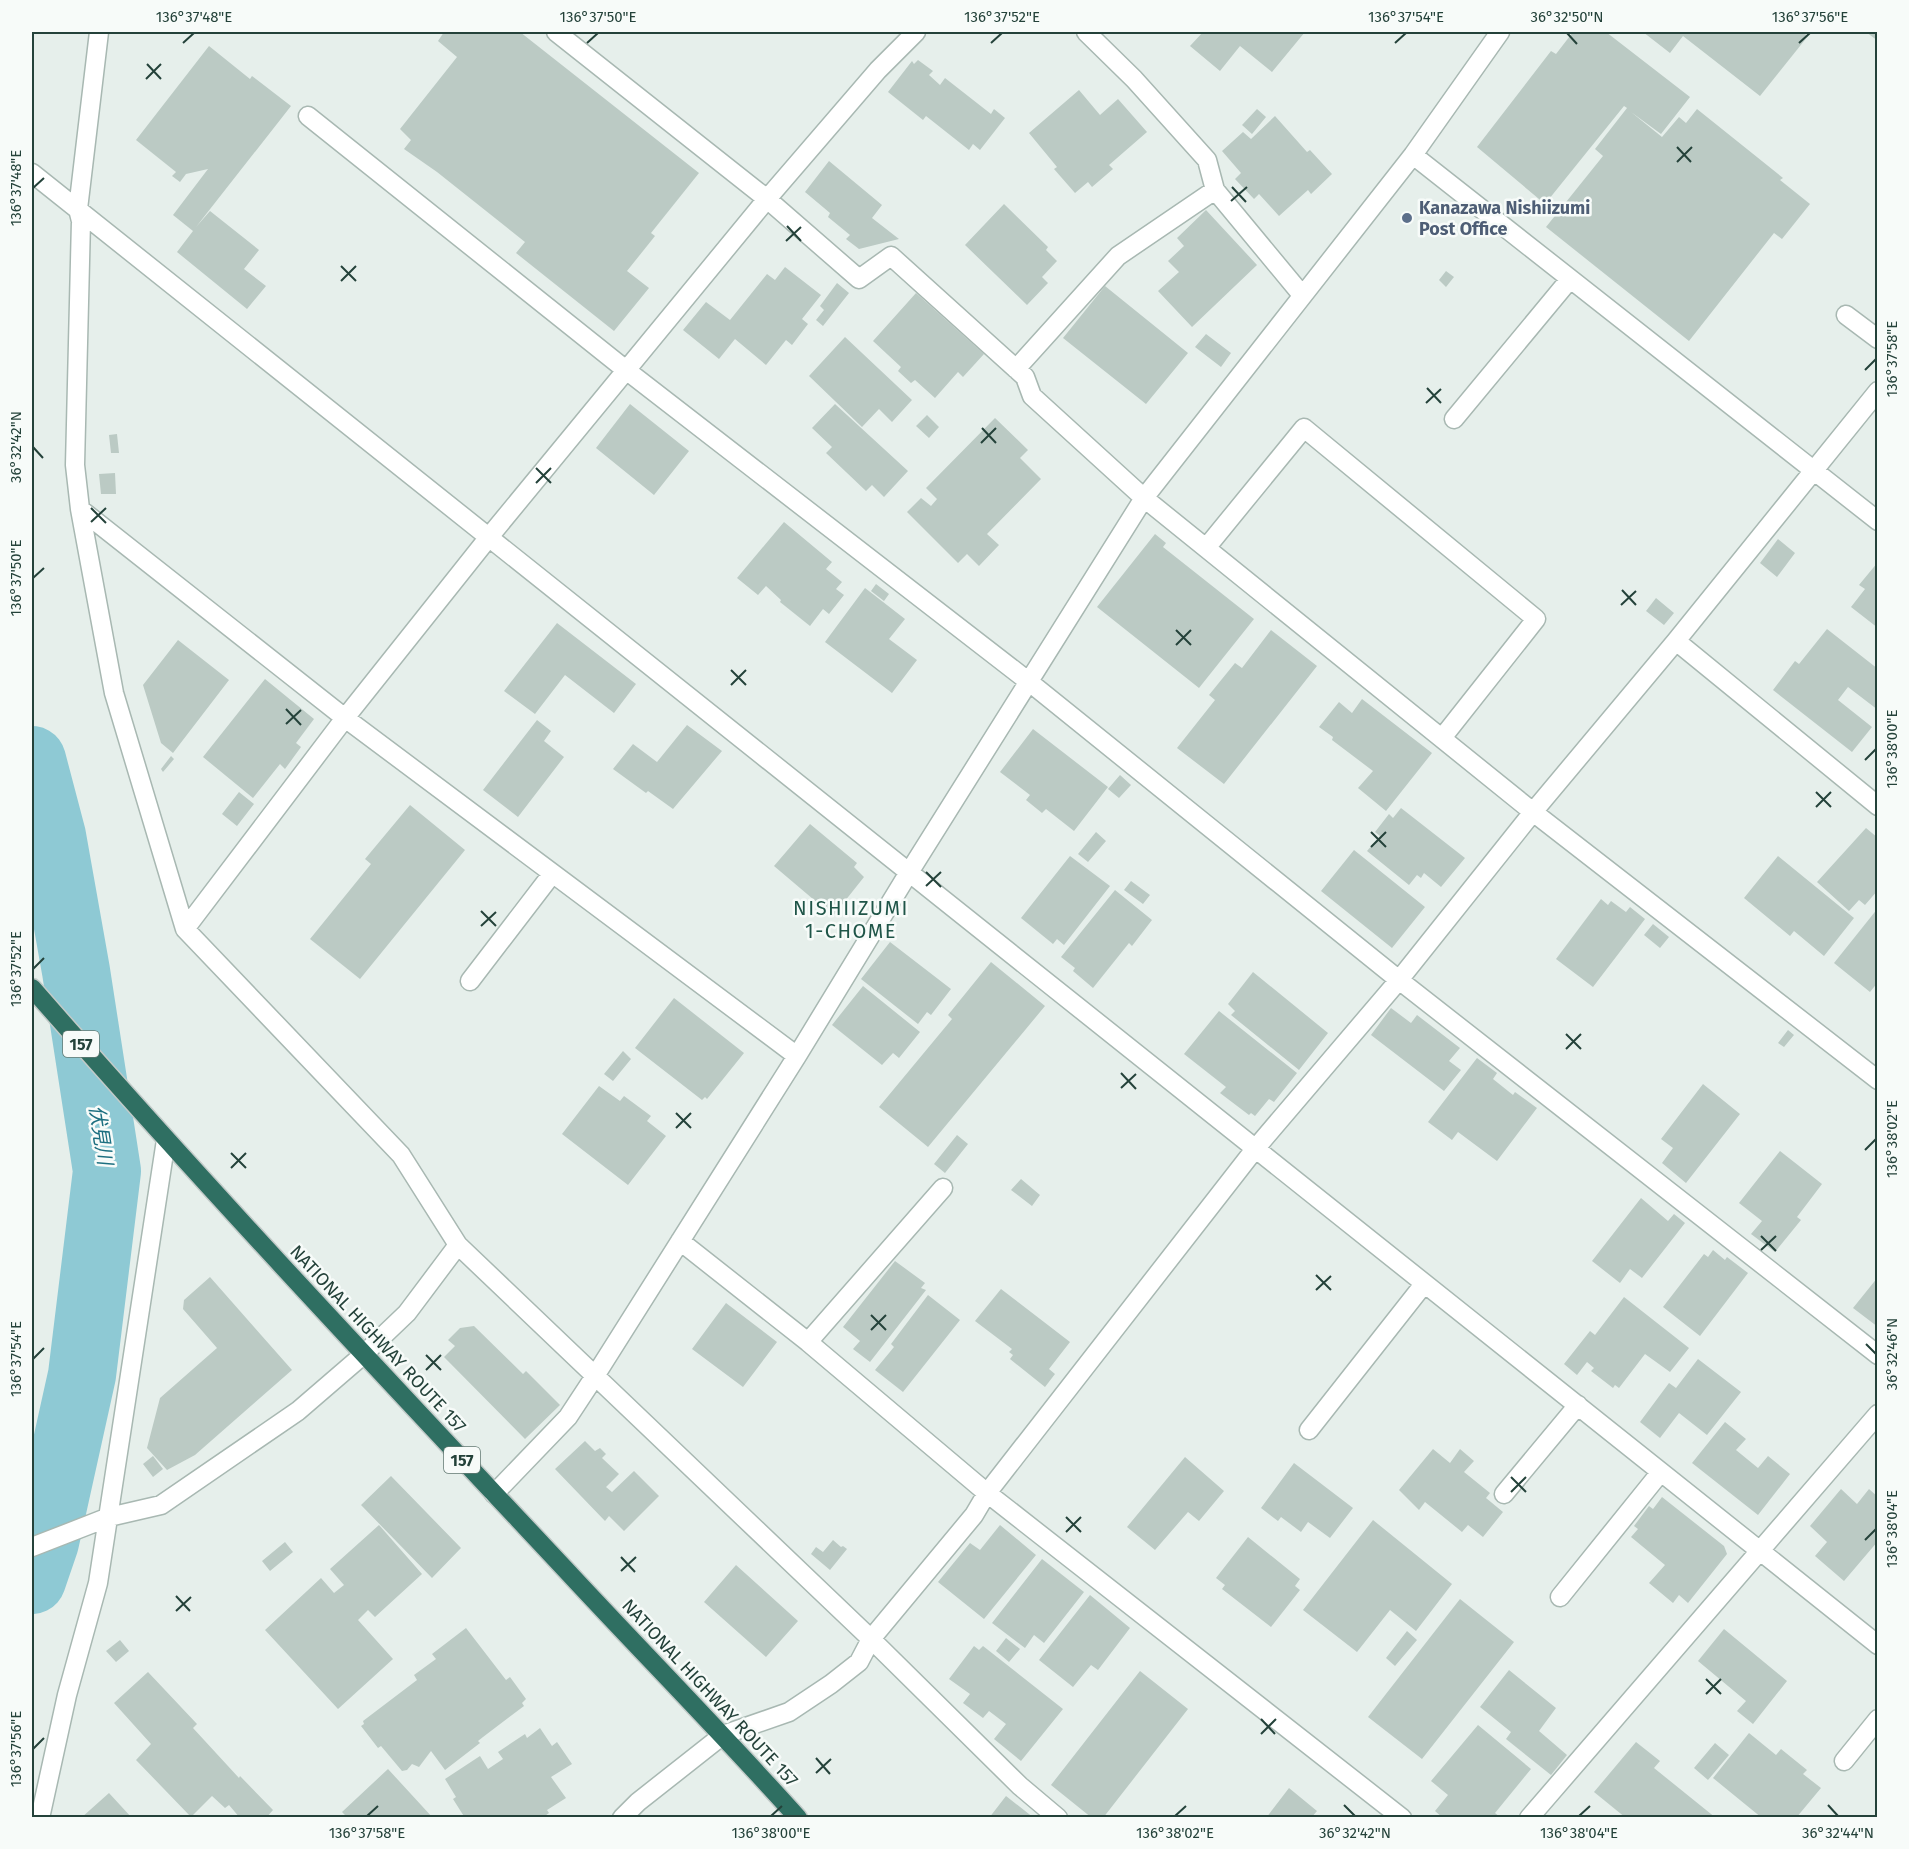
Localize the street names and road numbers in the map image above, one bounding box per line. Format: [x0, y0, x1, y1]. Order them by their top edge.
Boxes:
road number: 157 [63, 1031, 99, 1057]
street label: NATIONAL HIGHWAY ROUTE 157 [285, 1241, 471, 1437]
road number: 157 [444, 1447, 480, 1473]
street label: NATIONAL HIGHWAY ROUTE 157 [617, 1595, 803, 1791]

